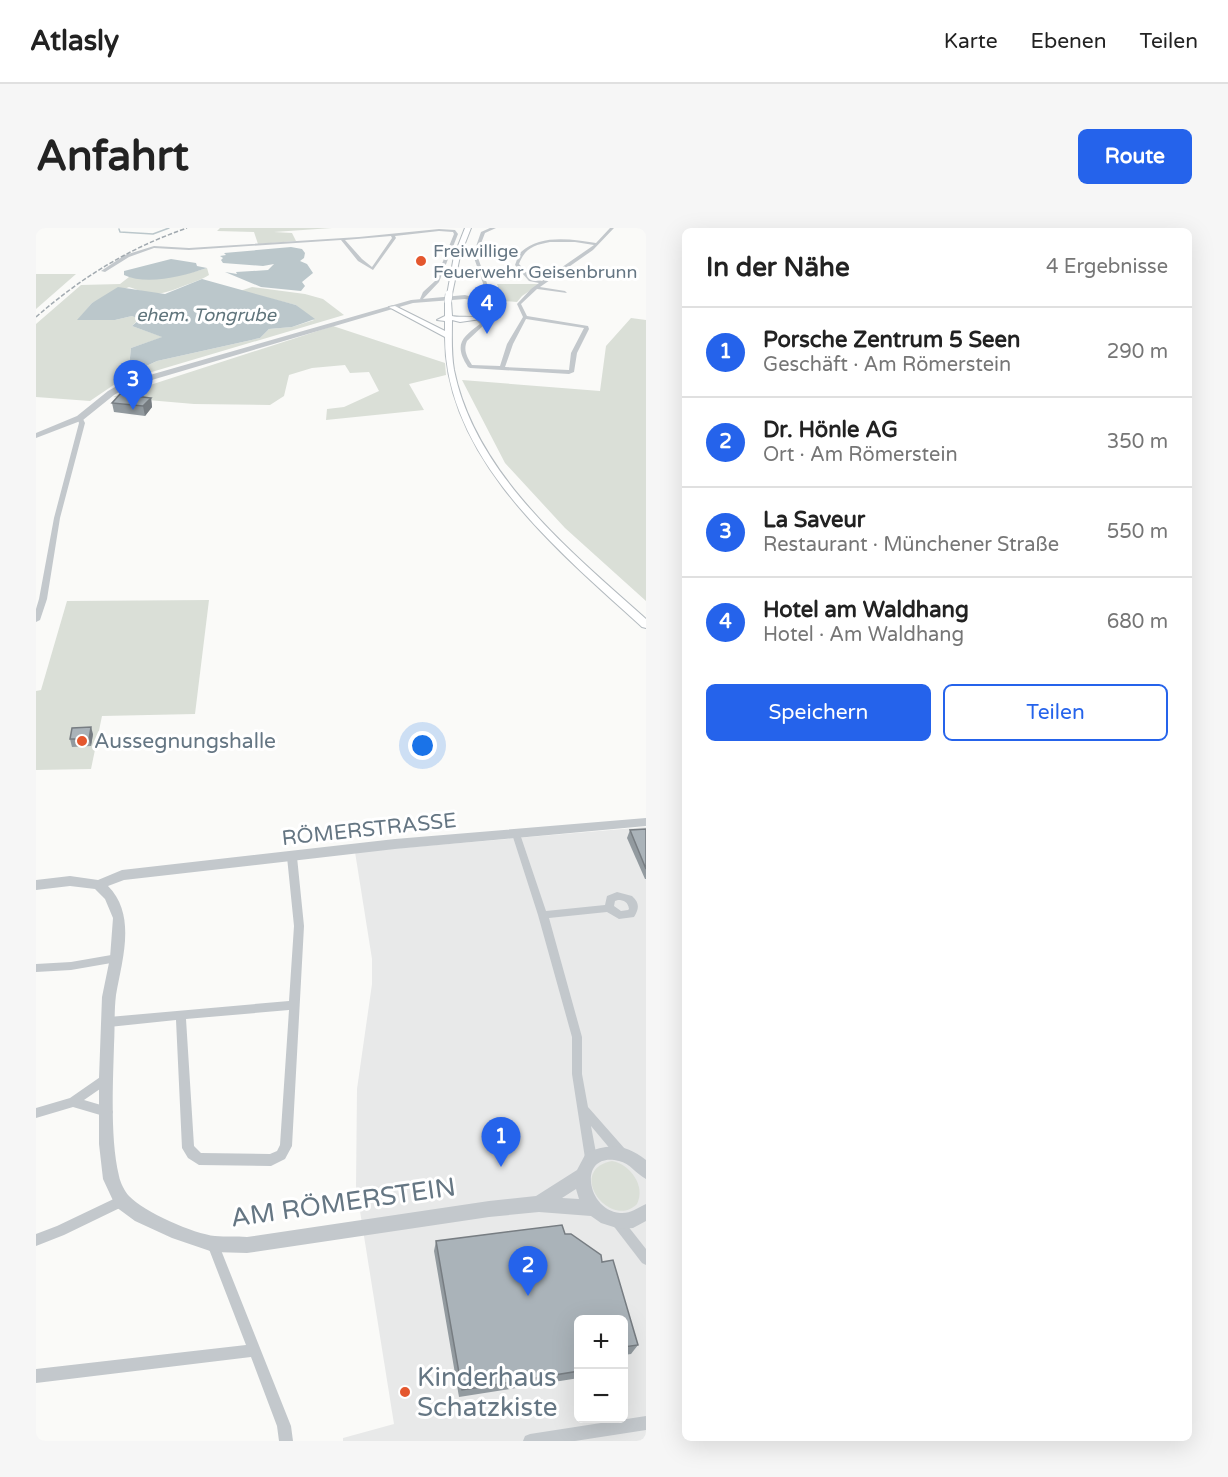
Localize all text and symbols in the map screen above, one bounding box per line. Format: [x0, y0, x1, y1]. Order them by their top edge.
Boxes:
text: Atlasly [30, 24, 119, 58]
text: Karte [944, 29, 998, 54]
text: Ebenen [1031, 29, 1107, 54]
text: Teilen [1140, 29, 1198, 54]
button: Route [1078, 129, 1192, 184]
text: Anfahrt [36, 131, 189, 182]
place label: Freiwillige Feuerwehr Geisenbrunn [433, 240, 638, 283]
text: In der Nähe [706, 252, 850, 283]
marker: Freiwillige Feuerwehr Geisenbrunn [414, 254, 428, 268]
text: 4 Ergebnisse [1046, 255, 1168, 279]
pin: 4 [468, 285, 506, 334]
water label: ehem. Tongrube [136, 304, 277, 326]
text: Porsche Zentrum 5 Seen [763, 327, 1020, 353]
text: 1 [719, 340, 732, 364]
text: 290 m [1107, 340, 1168, 364]
text: Geschäft · Am Römerstein [763, 353, 1011, 377]
pin: 3 [114, 360, 152, 410]
text: Dr. Hönle AG [763, 417, 898, 443]
text: 2 [719, 430, 732, 454]
text: 350 m [1107, 430, 1168, 454]
text: Ort · Am Römerstein [763, 443, 958, 467]
text: La Saveur [763, 507, 865, 533]
text: 3 [719, 520, 732, 544]
text: 550 m [1107, 520, 1168, 544]
text: Restaurant · Münchener Straße [763, 533, 1059, 557]
text: Hotel am Waldhang [763, 597, 969, 623]
text: 4 [719, 610, 732, 634]
text: 680 m [1107, 610, 1168, 634]
text: Hotel · Am Waldhang [763, 623, 964, 647]
button: Speichern [706, 684, 931, 741]
button: Teilen [943, 684, 1168, 741]
place label: Aussegnungshalle [94, 729, 276, 754]
your location [408, 731, 437, 760]
marker: Aussegnungshalle [75, 734, 89, 748]
street label: RÖMERSTRASSE [280, 808, 458, 851]
pin: 1 [482, 1118, 520, 1167]
street label: AM RÖMERSTEIN [229, 1171, 458, 1234]
pin: 2 [508, 1246, 548, 1296]
map controls [574, 1315, 628, 1423]
button: + [574, 1315, 628, 1369]
place label: Kinderhaus Schatzkiste [417, 1362, 557, 1423]
button: − [574, 1369, 628, 1423]
marker: Kinderhaus Schatzkiste [398, 1385, 412, 1399]

